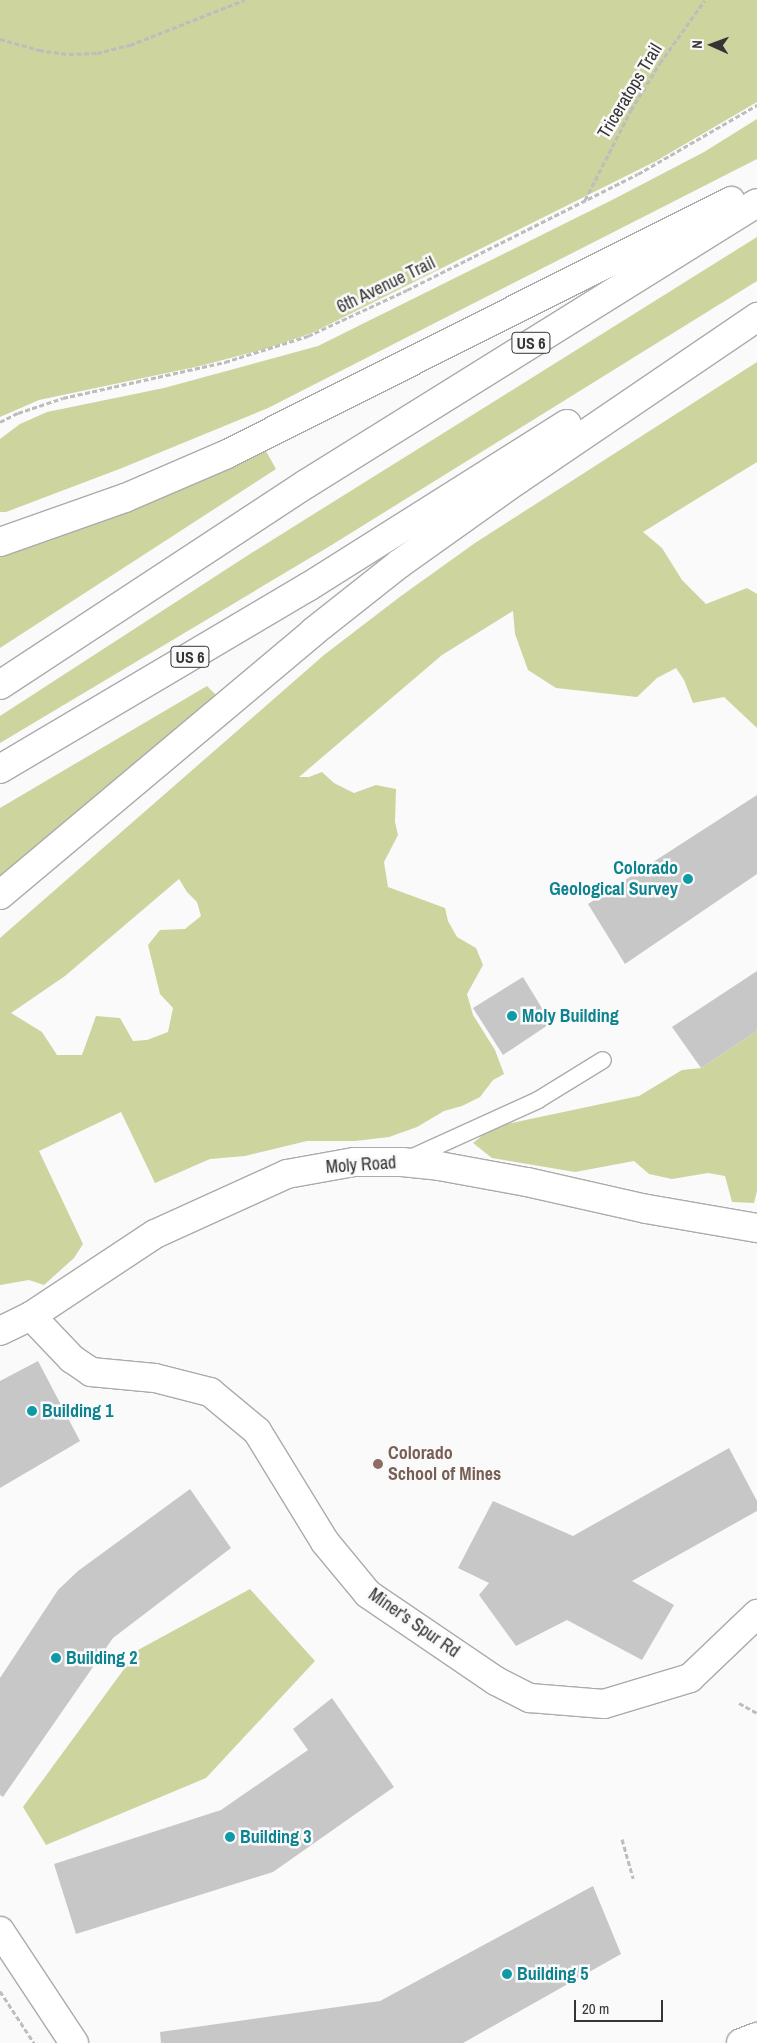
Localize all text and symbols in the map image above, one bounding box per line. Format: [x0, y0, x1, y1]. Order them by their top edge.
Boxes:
north arrow [687, 20, 737, 70]
street label: Triceratops Trail [593, 39, 667, 143]
text: N [688, 40, 706, 49]
street label: 6th Avenue Trail [333, 252, 439, 318]
road number: US 6 [511, 329, 551, 356]
road number: US 6 [170, 644, 210, 670]
place label: Colorado Geological Survey [549, 858, 678, 901]
marker: Colorado Geological Survey [682, 873, 694, 885]
place label: Moly Building [522, 1005, 619, 1027]
marker: Moly Building [506, 1010, 518, 1022]
street label: Moly Road [325, 1152, 397, 1178]
place label: Building 1 [42, 1400, 113, 1422]
marker: Building 1 [26, 1405, 38, 1417]
place label: Colorado School of Mines [388, 1443, 501, 1486]
marker: Colorado School of Mines [372, 1458, 384, 1470]
street label: Miner's Spur Rd [364, 1584, 464, 1662]
place label: Building 2 [66, 1647, 137, 1669]
marker: Building 2 [50, 1652, 62, 1664]
place label: Building 3 [240, 1826, 311, 1848]
marker: Building 3 [224, 1831, 236, 1843]
place label: Building 5 [517, 1963, 588, 1985]
marker: Building 5 [501, 1968, 513, 1980]
scale bar [577, 1990, 666, 2022]
text: 20 m [582, 1998, 609, 2019]

